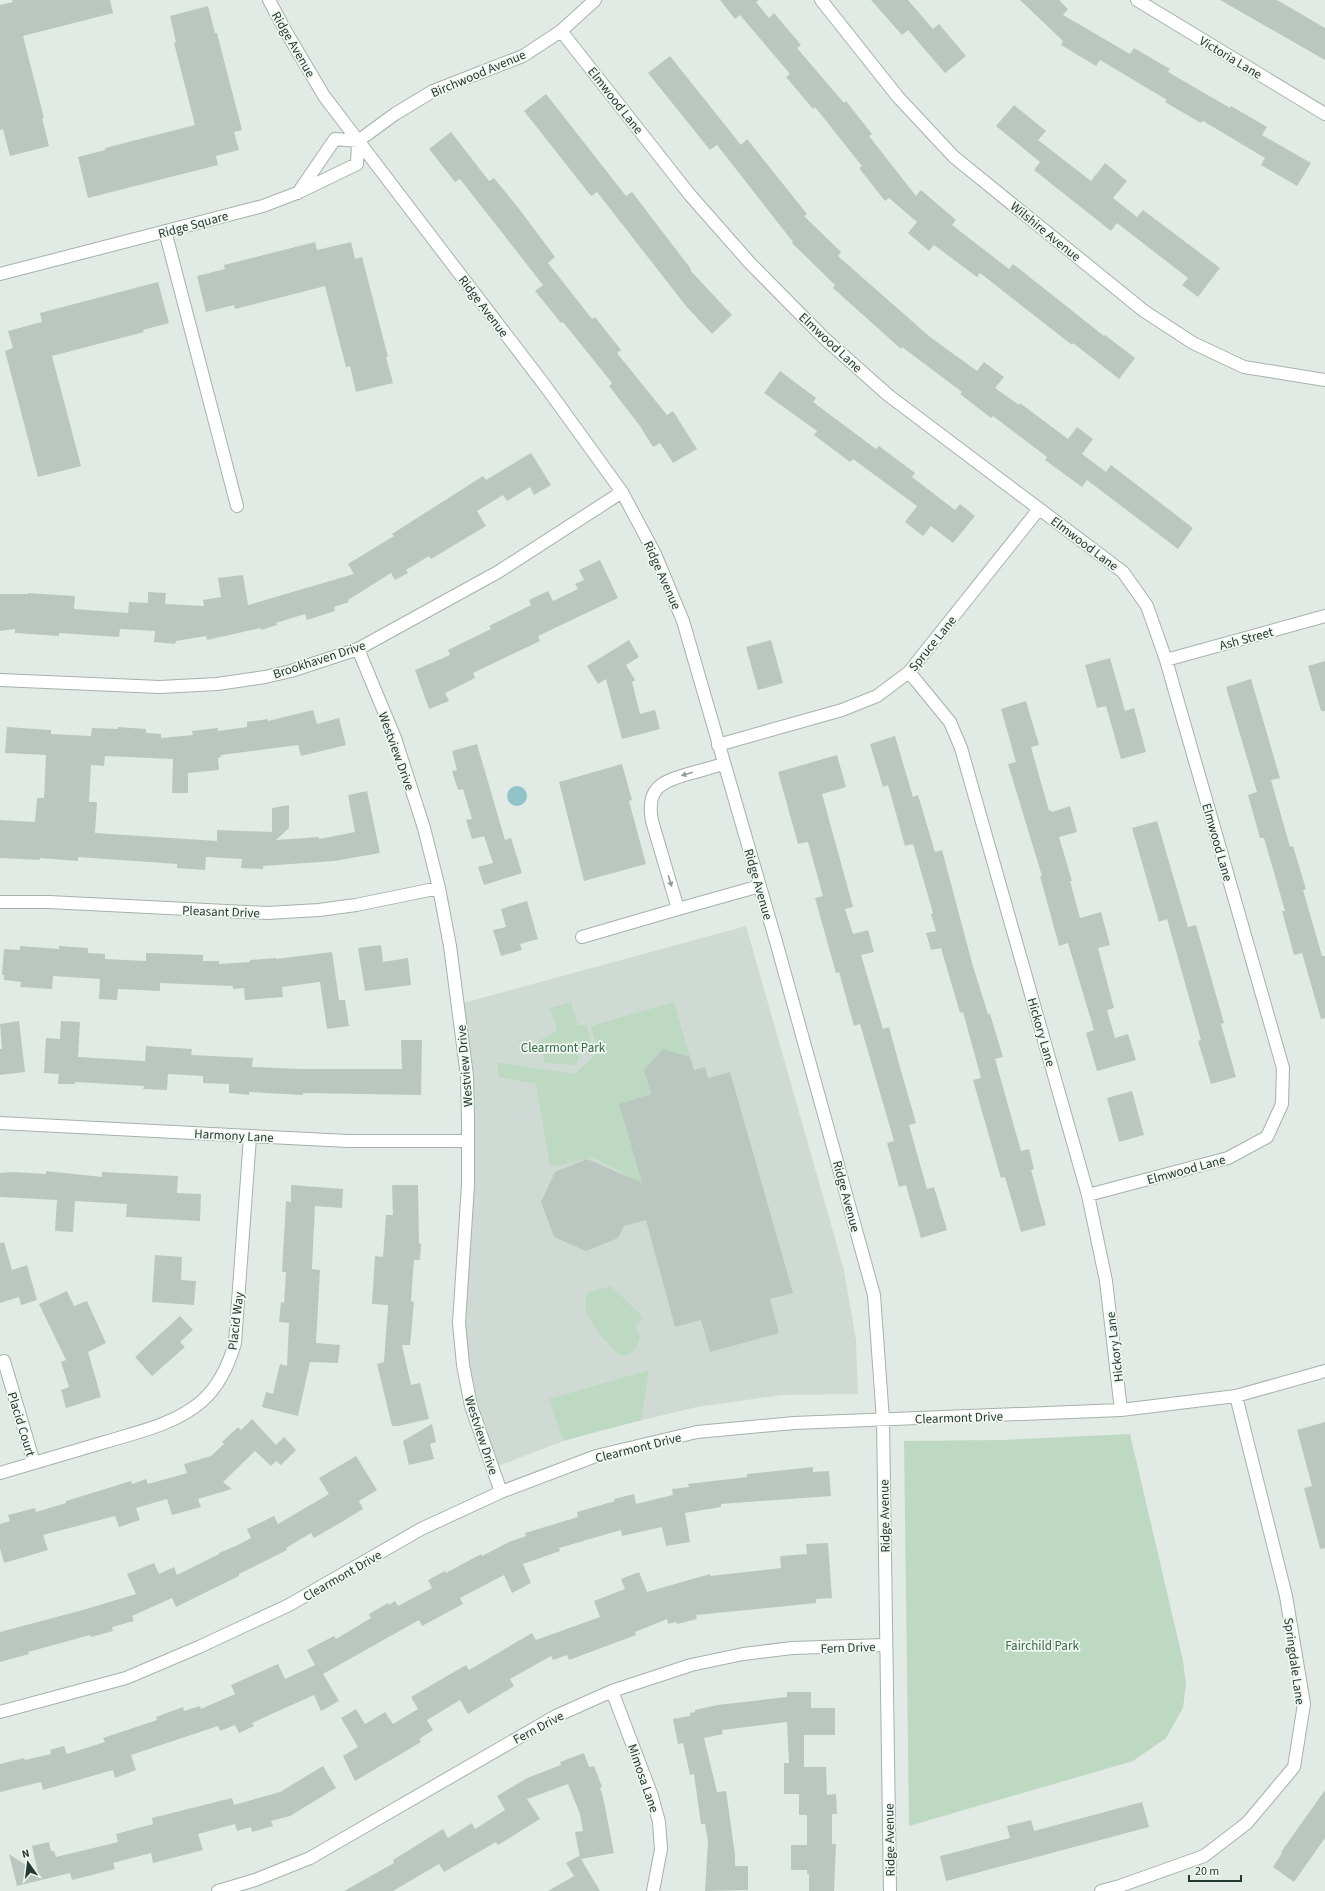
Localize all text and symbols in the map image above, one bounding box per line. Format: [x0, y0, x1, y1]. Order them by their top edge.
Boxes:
street label: Ridge Avenue [267, 8, 319, 81]
street label: Victoria Lane [1196, 32, 1265, 84]
street label: Birchwood Avenue [428, 46, 529, 102]
street label: Elmwood Lane [583, 63, 647, 138]
street label: Wilshire Avenue [1006, 198, 1084, 266]
street label: Ridge Square [156, 207, 230, 243]
street label: Ridge Avenue [454, 272, 512, 341]
street label: Elmwood Lane [795, 309, 866, 377]
street label: Elmwood Lane [1047, 512, 1122, 575]
street label: Ridge Avenue [639, 538, 685, 613]
street label: Spruce Lane [905, 612, 961, 675]
street label: Ash Street [1217, 623, 1276, 655]
street label: Brookhaven Drive [271, 636, 368, 683]
street label: Westview Drive [374, 710, 419, 793]
one-way arrow [680, 772, 693, 778]
street label: Elmwood Lane [1197, 801, 1237, 883]
street label: Ridge Avenue [739, 847, 777, 922]
one-way arrow [667, 875, 673, 887]
street label: Pleasant Drive [182, 902, 260, 922]
street label: Hickory Lane [1023, 996, 1059, 1069]
street label: Westview Drive [452, 1024, 478, 1108]
park label: Clearmont Park [521, 1039, 606, 1057]
street label: Harmony Lane [194, 1125, 274, 1147]
street label: Elmwood Lane [1145, 1151, 1228, 1189]
street label: Ridge Avenue [828, 1159, 864, 1234]
street label: Placid Way [223, 1291, 249, 1351]
street label: Hickory Lane [1102, 1311, 1128, 1383]
street label: Placid Court [3, 1390, 40, 1459]
street label: Westview Drive [460, 1393, 502, 1477]
street label: Clearmont Drive [915, 1407, 1003, 1429]
street label: Clearmont Drive [593, 1429, 683, 1467]
street label: Ridge Avenue [875, 1479, 895, 1553]
street label: Clearmont Drive [300, 1546, 385, 1606]
street label: Springdale Lane [1279, 1616, 1309, 1706]
park label: Fairchild Park [1005, 1637, 1079, 1655]
street label: Fern Drive [820, 1638, 876, 1658]
street label: Fern Drive [510, 1707, 567, 1749]
street label: Mimosa Lane [623, 1742, 663, 1815]
street label: Ridge Avenue [880, 1803, 900, 1877]
north arrow [8, 1843, 48, 1883]
text: N [20, 1846, 31, 1862]
scale bar [1189, 1857, 1241, 1883]
text: 20 m [1195, 1863, 1219, 1880]

